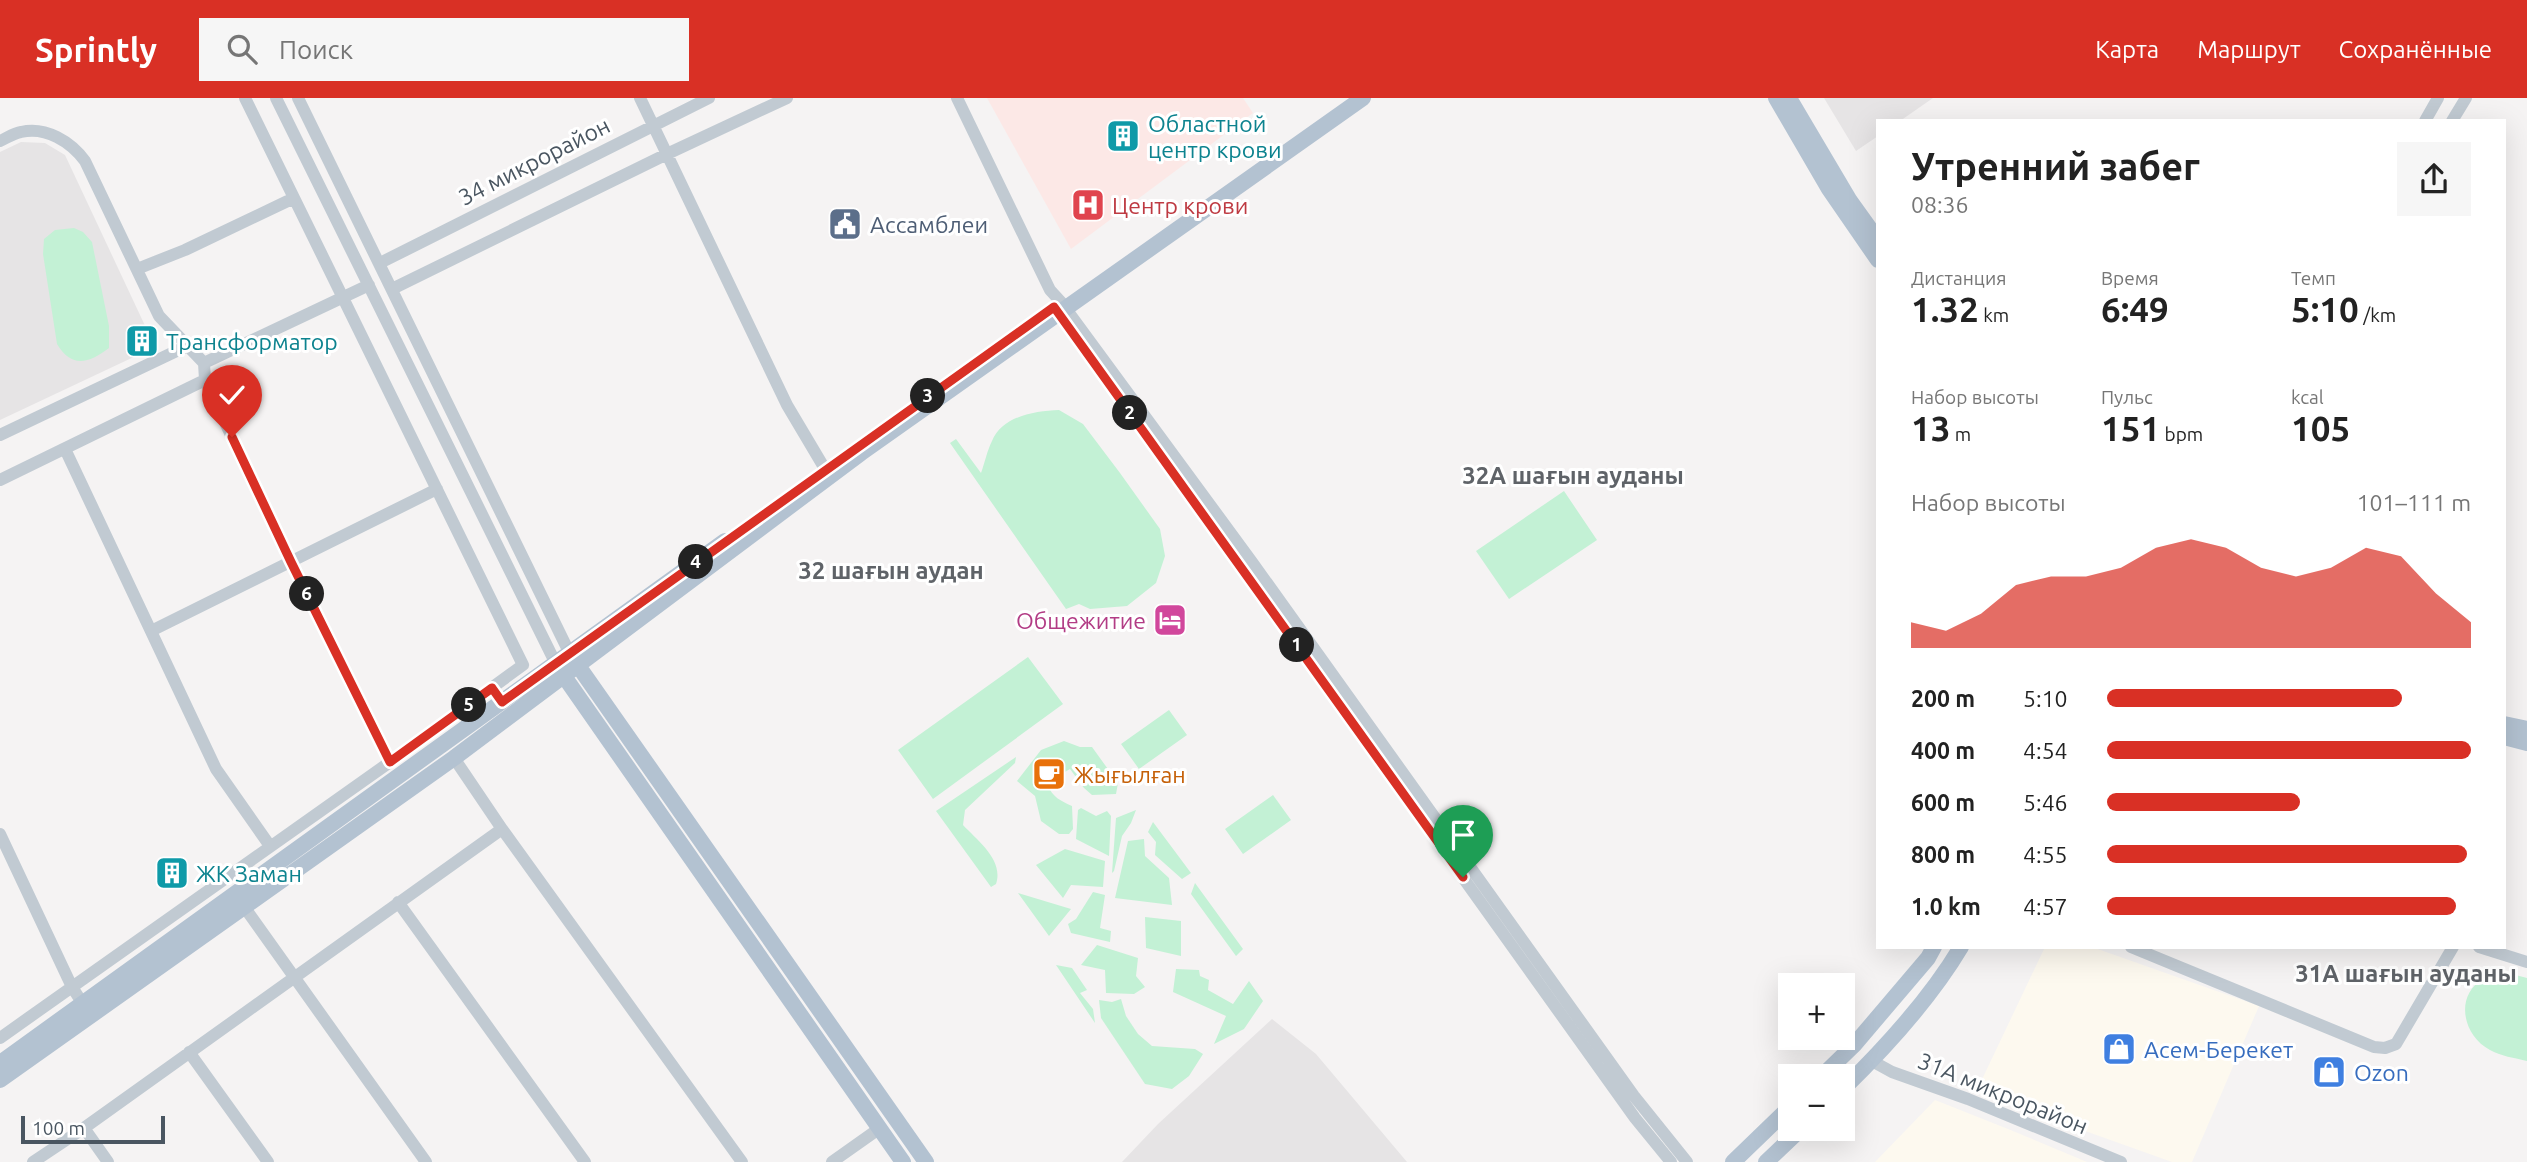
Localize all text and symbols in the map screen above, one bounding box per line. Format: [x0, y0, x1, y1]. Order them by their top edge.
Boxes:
search box [199, 18, 689, 81]
icon: search [223, 30, 261, 68]
text: Sprintly [35, 31, 157, 68]
text: Поиск [279, 35, 353, 64]
text: Карта [2095, 36, 2159, 63]
text: Маршрут [2197, 36, 2301, 63]
text: Сохранённые [2339, 36, 2492, 63]
place label: Областной центр крови [1148, 111, 1282, 162]
street label: 34 микрорайон [454, 112, 614, 210]
building icon: Областной центр крови [1104, 117, 1142, 155]
button: share [2397, 142, 2471, 216]
text: Утренний забег [1911, 145, 2200, 187]
hospital icon: Центр крови [1069, 186, 1107, 224]
text: 08:36 [1911, 192, 1969, 217]
place label: Центр крови [1112, 193, 1248, 218]
public building icon: Ассамблеи [826, 205, 864, 243]
place label: Ассамблеи [870, 212, 988, 237]
text: Дистанция [1911, 267, 2006, 289]
text: Время [2101, 267, 2159, 289]
text: Темп [2291, 267, 2336, 289]
text: 1.32 [1911, 289, 1979, 329]
text: 6:49 [2101, 289, 2169, 329]
text: 5:10 [2291, 289, 2359, 329]
text: km [1979, 304, 2009, 326]
text: /km [2359, 304, 2396, 326]
building icon: Трансформатор [123, 322, 161, 360]
place label: Трансформатор [166, 329, 338, 354]
pin [202, 365, 262, 437]
icon: check [213, 376, 251, 414]
pin: 3 [911, 378, 946, 414]
text: 3 [922, 384, 933, 406]
text: Набор высоты [1911, 386, 2039, 408]
text: Пульс [2101, 386, 2153, 408]
text: kcal [2291, 386, 2324, 408]
pin: 2 [1112, 396, 1148, 430]
text: 2 [1124, 401, 1135, 423]
text: 13 [1911, 408, 1950, 448]
text: 151 [2101, 408, 2160, 448]
text: 105 [2291, 408, 2350, 448]
text: m [1950, 423, 1971, 445]
text: bpm [2160, 423, 2203, 445]
district label: 32А шағын ауданы [1462, 462, 1684, 489]
text: Набор высоты [1911, 490, 2066, 515]
text: 101–111 m [2357, 490, 2471, 515]
pin: 4 [678, 545, 714, 580]
text: 4 [690, 550, 701, 572]
district label: 32 шағын аудан [798, 557, 984, 584]
pin: 6 [290, 576, 324, 612]
text: 6 [301, 582, 312, 604]
hotel icon: Общежитие [1151, 601, 1189, 639]
place label: Общежитие [1016, 608, 1146, 633]
pin: 1 [1280, 628, 1314, 662]
text: 1 [1291, 633, 1302, 655]
text: 200 m [1911, 686, 1975, 711]
text: 5:10 [2023, 686, 2068, 711]
pin: 5 [452, 688, 486, 722]
text: 5 [463, 693, 474, 715]
text: 400 m [1911, 738, 1975, 763]
text: 4:54 [2023, 738, 2068, 763]
cafe icon: Жығылған [1030, 755, 1068, 793]
place label: Жығылған [1074, 762, 1186, 787]
text: 600 m [1911, 790, 1975, 815]
text: 5:46 [2023, 790, 2068, 815]
pin [1433, 805, 1493, 877]
icon: arrive [1444, 816, 1482, 854]
text: 800 m [1911, 842, 1975, 867]
text: 4:55 [2023, 842, 2068, 867]
building icon: ЖК Заман [153, 854, 191, 892]
place label: ЖК Заман [196, 861, 302, 886]
text: 1.0 km [1911, 894, 1981, 919]
text: 4:57 [2023, 894, 2068, 919]
district label: 31А шағын ауданы [2295, 960, 2517, 987]
map controls [1778, 973, 1855, 1141]
button: + [1778, 973, 1855, 1050]
shop icon: Асем-Берекет [2100, 1030, 2138, 1068]
place label: Асем-Берекет [2144, 1037, 2293, 1062]
street label: 31А микрорайон [1914, 1047, 2092, 1139]
shop icon: Ozon [2310, 1053, 2348, 1091]
place label: Ozon [2354, 1060, 2409, 1085]
button: − [1778, 1064, 1855, 1141]
scale bar [21, 1113, 164, 1145]
text: 100 m [32, 1117, 85, 1139]

